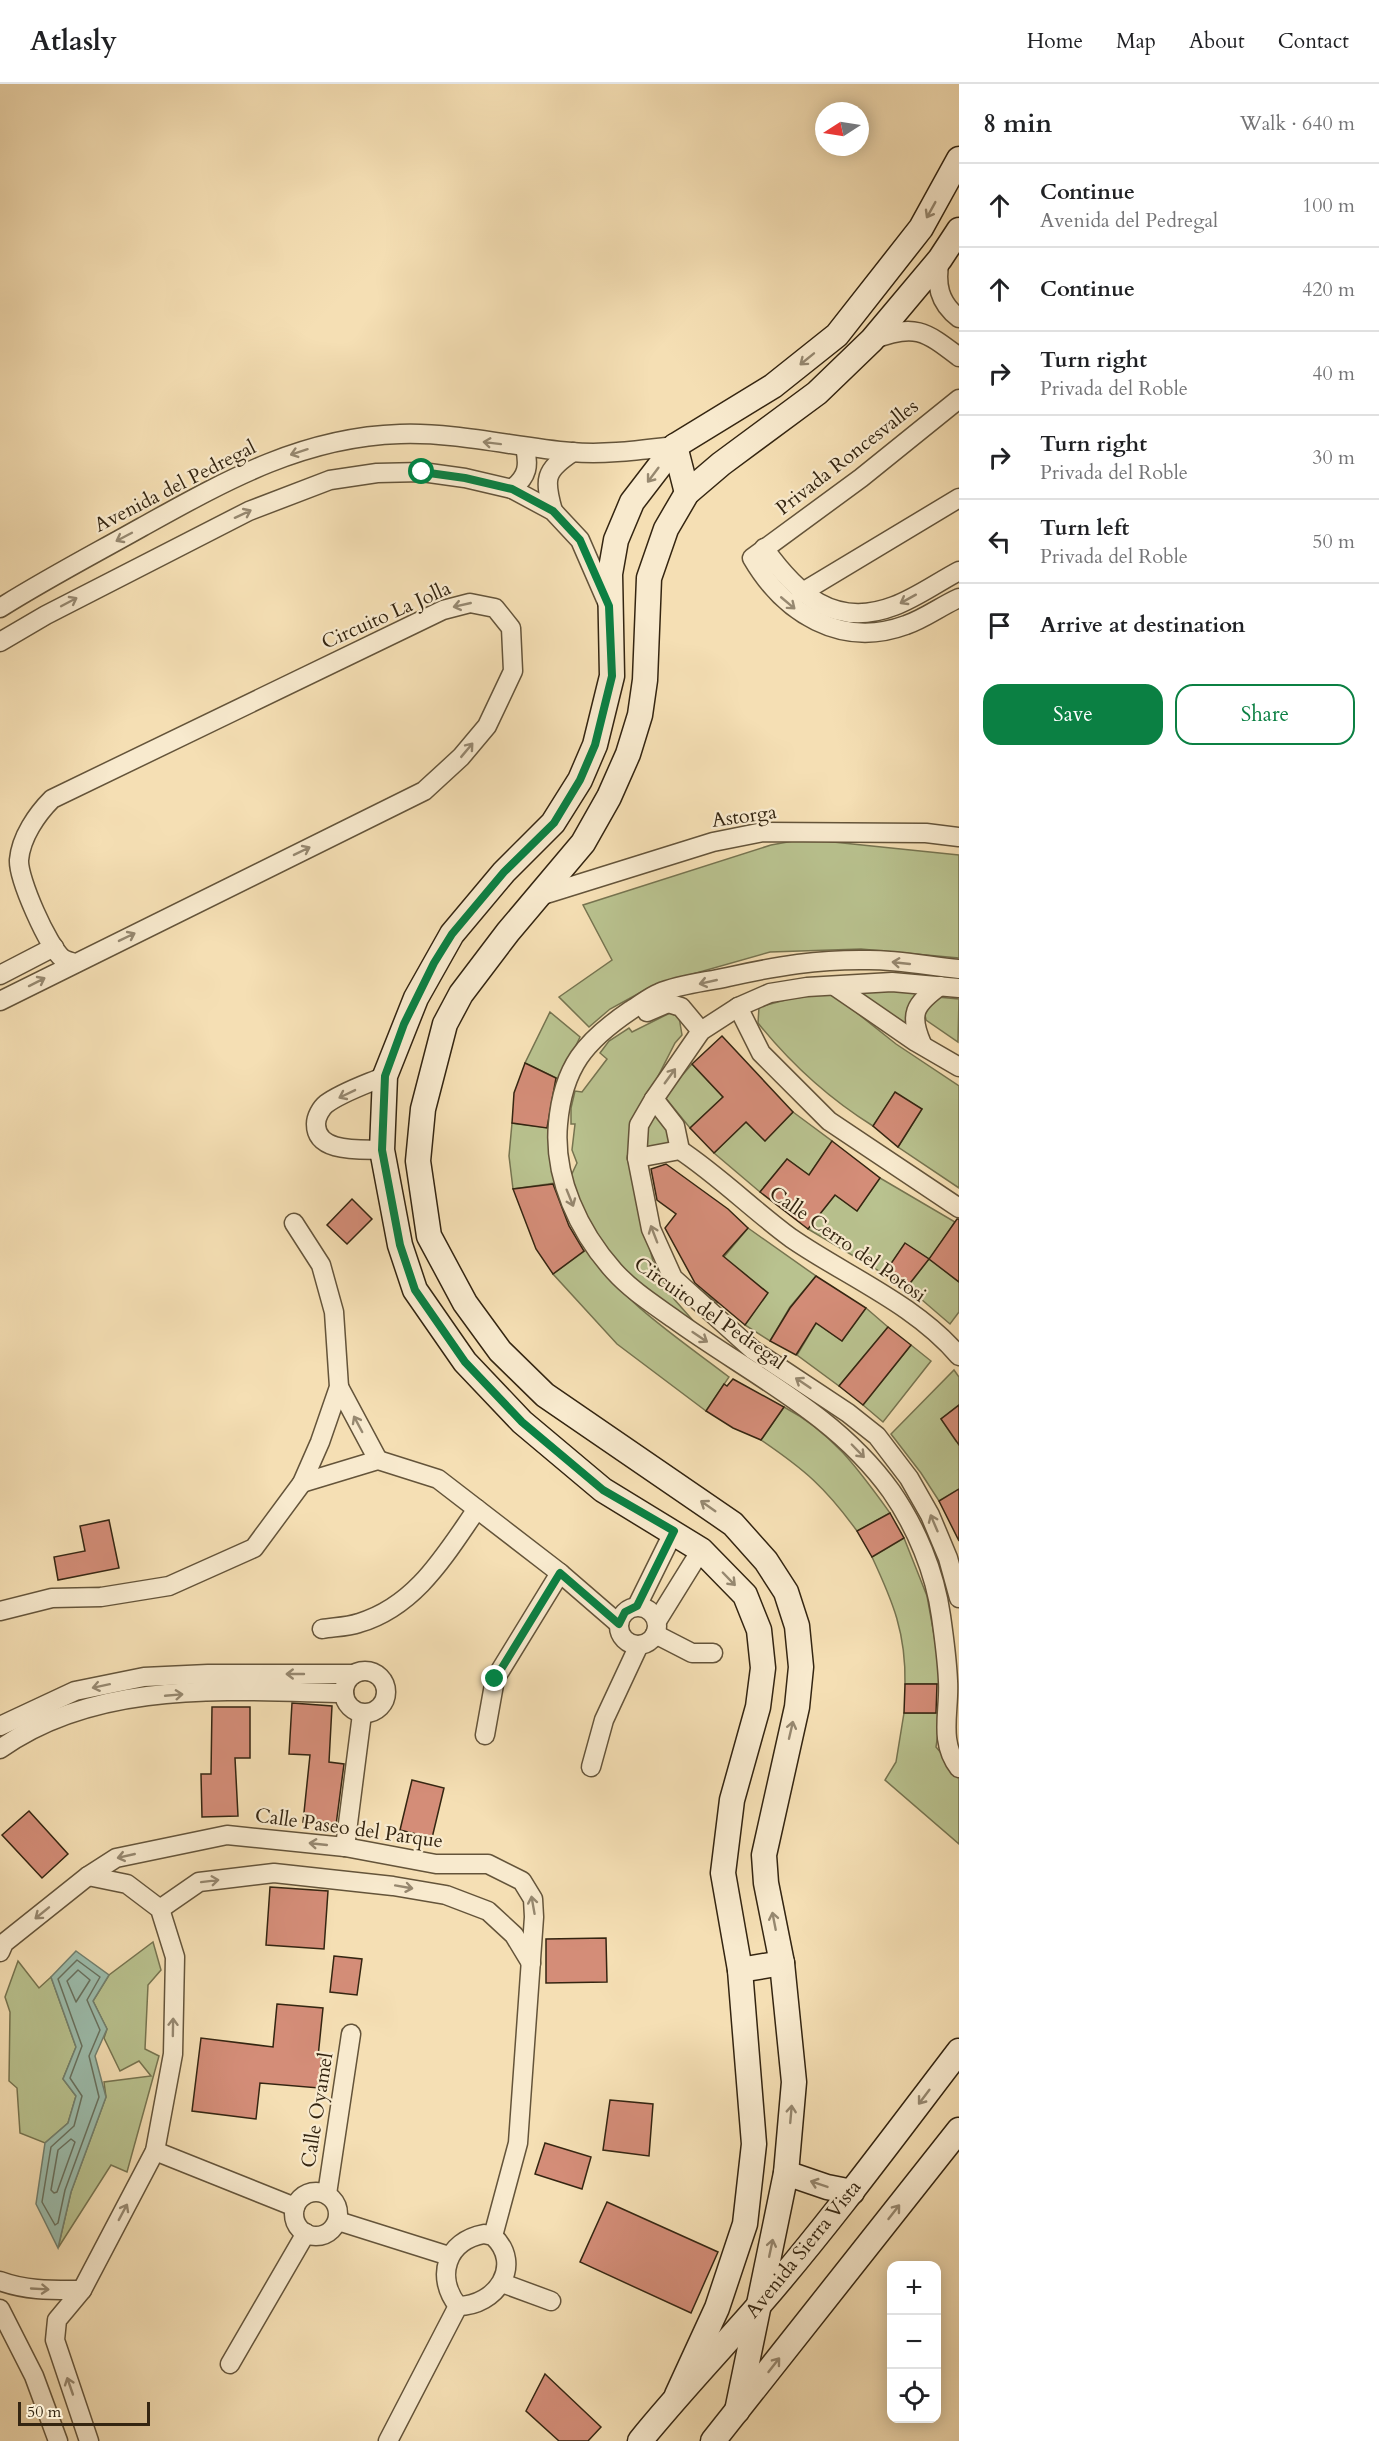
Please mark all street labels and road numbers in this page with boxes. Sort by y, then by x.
street label: Privada Roncesvalles [770,393,924,521]
street label: Avenida del Pedregal [90,434,260,538]
street label: Circuito La Jolla [317,574,455,656]
street label: Astorga [710,798,779,834]
street label: Calle Cerro del Potosi [764,1180,932,1309]
street label: Circuito del Pedregal [629,1250,791,1376]
street label: Calle Paseo del Parque [253,1801,445,1855]
street label: Calle Oyamel [295,2051,339,2169]
street label: Avenida Sierra Vista [739,2174,867,2324]

